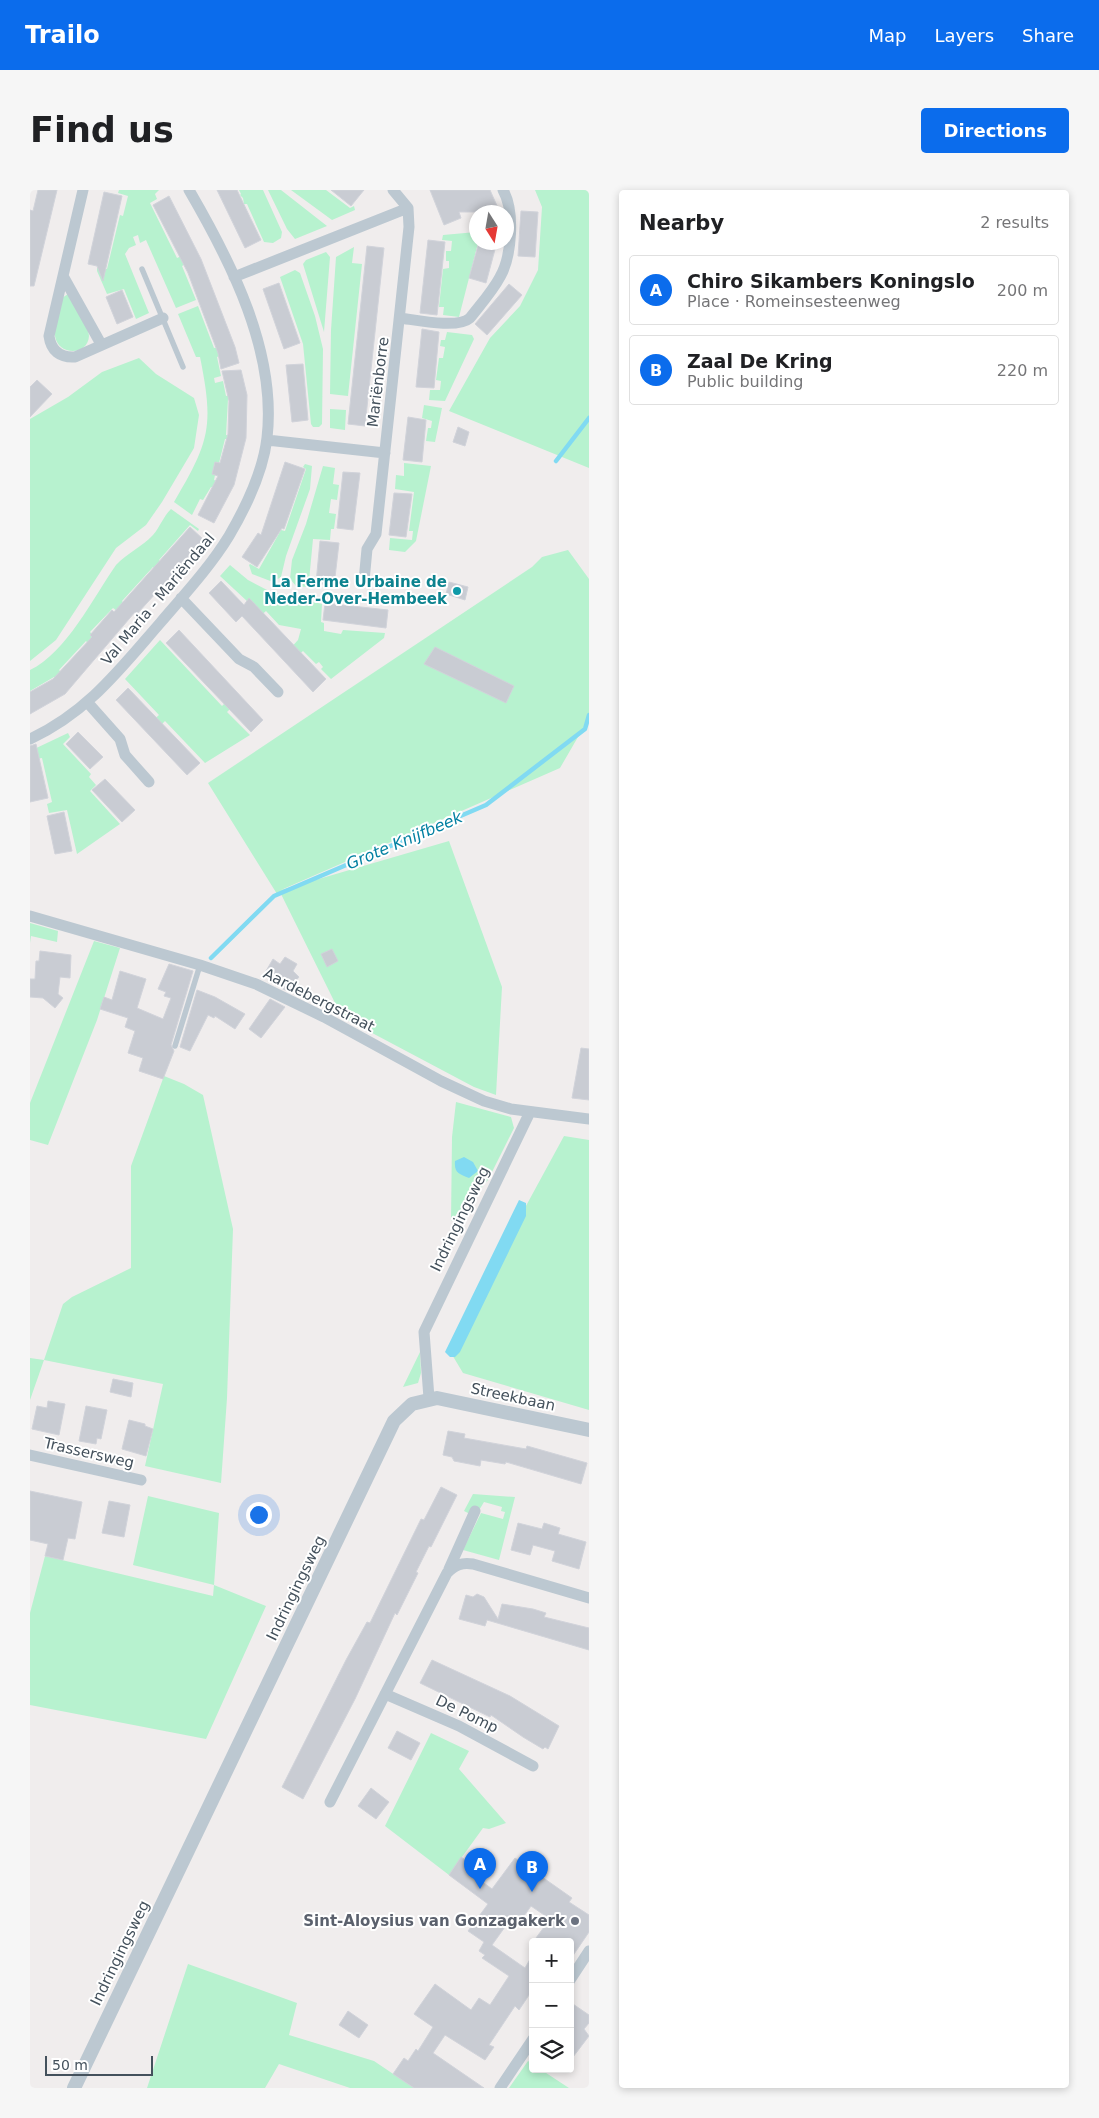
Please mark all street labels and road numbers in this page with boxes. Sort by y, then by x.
street label: Mariënborre [364,336,392,428]
street label: Val Maria - Mariëndaal [97,529,219,669]
street label: Aardebergstraat [260,964,378,1036]
street label: Indringingsweg [427,1163,493,1275]
street label: Streekbaan [469,1379,557,1415]
street label: Trassersweg [41,1434,136,1472]
street label: Indringingsweg [263,1532,329,1644]
street label: De Pomp [433,1691,501,1737]
street label: Indringingsweg [87,1897,153,2009]

